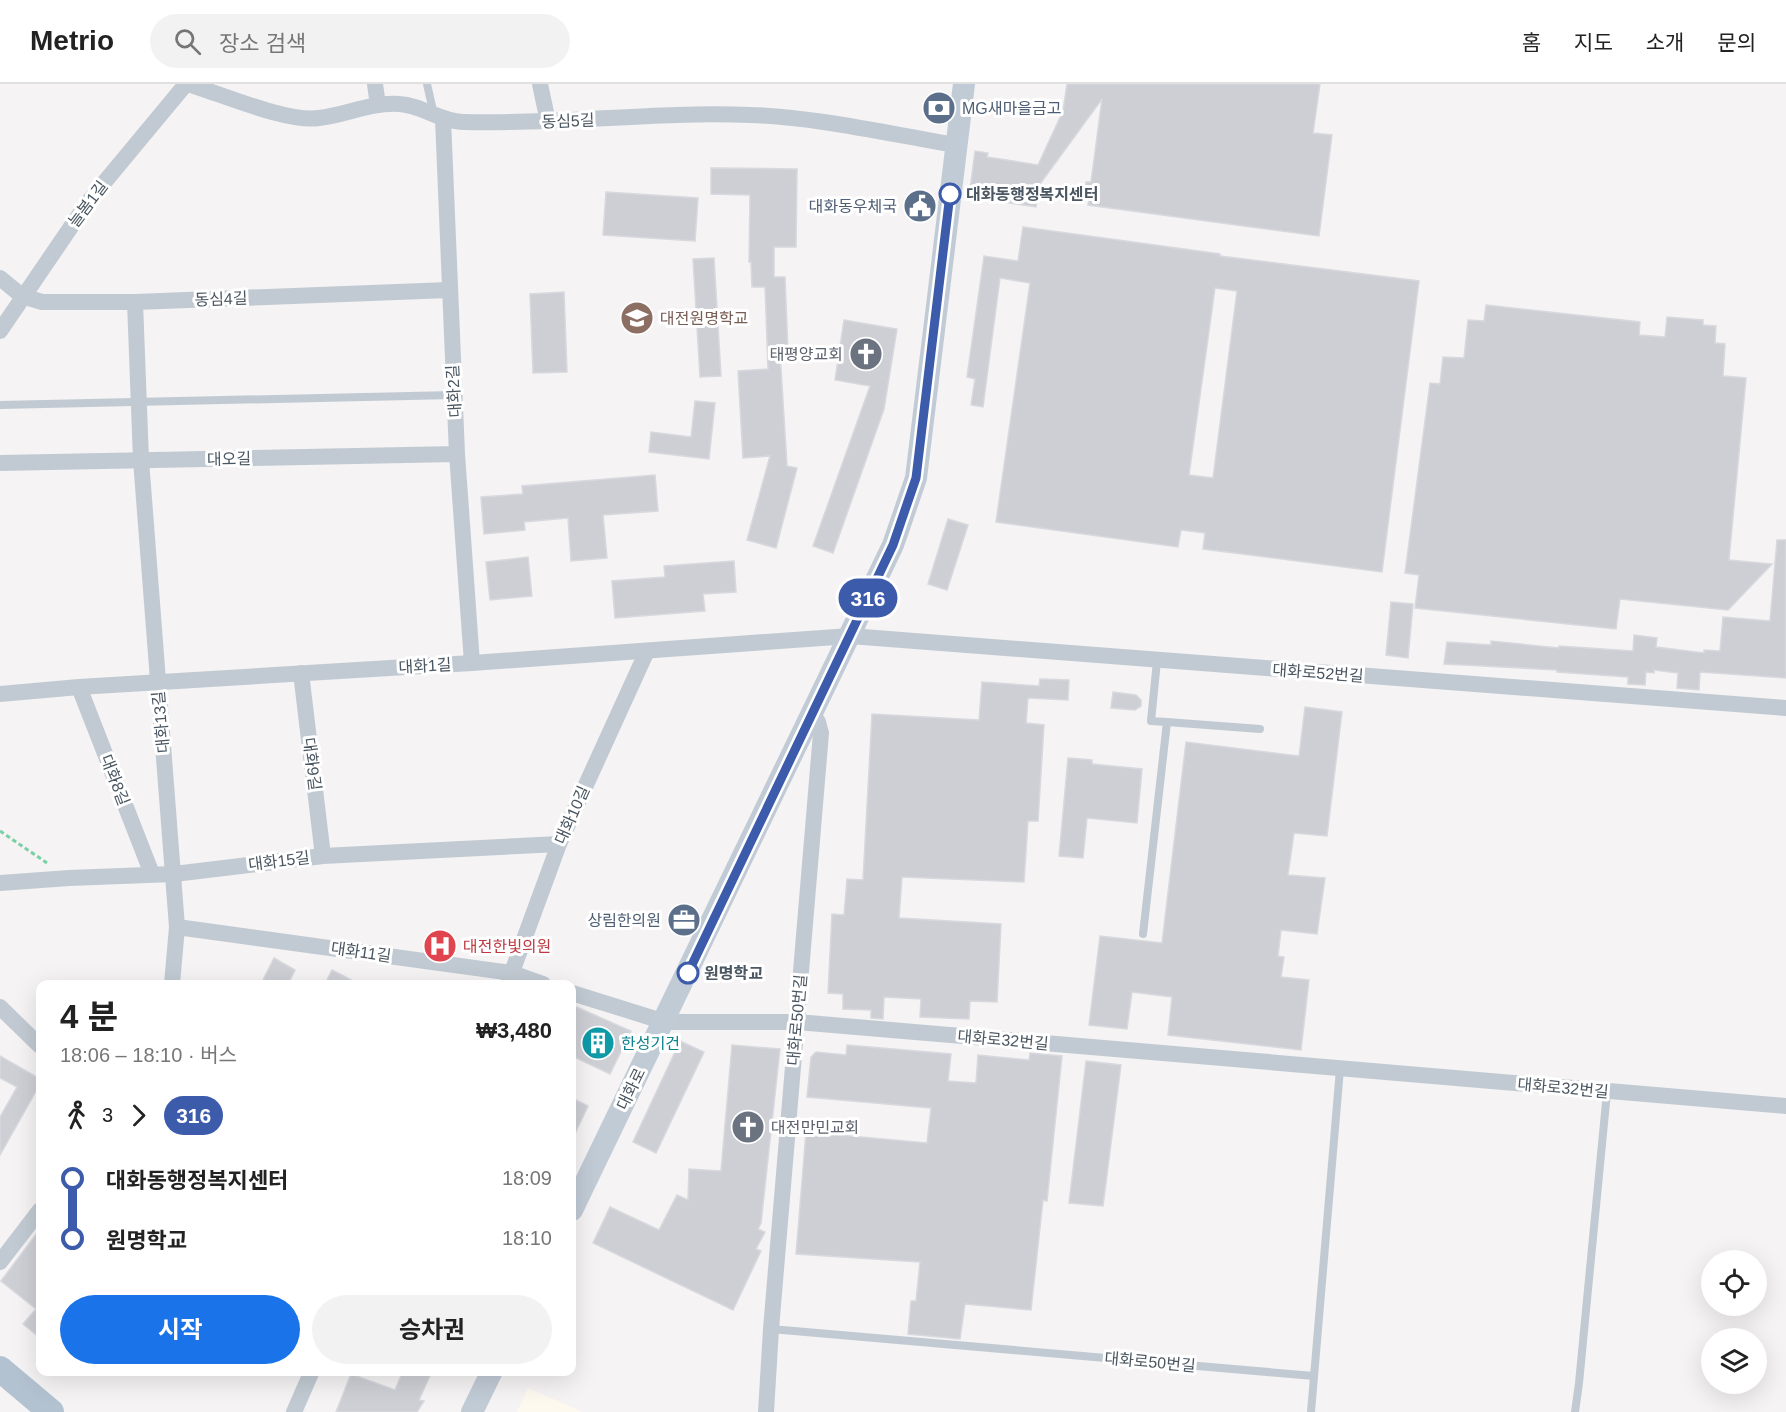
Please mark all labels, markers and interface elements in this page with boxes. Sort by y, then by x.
search box [150,14,570,68]
text: Metrio [30,25,114,56]
icon: search [171,25,204,58]
text: 장소 검색 [219,31,306,56]
text: 홈 [1522,31,1541,54]
text: 지도 [1574,31,1613,54]
text: 소개 [1646,31,1684,54]
text: 문의 [1717,31,1756,54]
bank icon: MG새마을금고 [921,90,957,126]
place label: MG새마을금고 [962,100,1061,117]
street label: 동심5길 [541,112,595,130]
street label: 늘봄1길 [65,178,111,230]
marker: 대화동행정복지센터 [939,183,961,205]
place label: 대화동행정복지센터 [966,186,1098,203]
public building icon: 대화동우체국 [902,188,938,224]
place label: 대화동우체국 [809,198,897,215]
street label: 동심4길 [194,290,248,308]
school or university icon: 대전원명학교 [619,300,655,336]
place label: 대전원명학교 [660,310,748,327]
church icon: 태평양교회 [848,336,884,372]
place label: 태평양교회 [769,346,843,363]
street label: 대화2길 [444,364,464,418]
street label: 대오길 [207,450,251,468]
line badge: 316 [834,578,902,618]
text: 316 [850,587,886,610]
street label: 대화1길 [398,656,452,676]
street label: 대화로52번길 [1272,661,1364,685]
street label: 대화13길 [150,690,172,754]
street label: 대화9길 [300,737,324,791]
street label: 대화8길 [98,752,132,808]
street label: 대화10길 [552,783,592,847]
street label: 대화15길 [247,849,311,873]
office icon: 상림한의원 [666,902,702,938]
place label: 상림한의원 [587,912,661,929]
hospital icon: 대전한빛의원 [422,928,458,964]
place label: 대전한빛의원 [463,938,551,955]
street label: 대화11길 [330,939,392,965]
marker: 원명학교 [677,962,699,984]
place label: 원명학교 [704,964,763,982]
street label: 대화로50번길 [785,974,809,1066]
text: 4 분 [60,998,118,1035]
text: ₩3,480 [476,1018,552,1043]
building icon: 한성기건 [580,1025,616,1061]
street label: 대화로32번길 [957,1028,1049,1052]
place label: 한성기건 [621,1035,680,1052]
text: 18:06 – 18:10 · 버스 [60,1044,237,1066]
street label: 대화로 [614,1065,648,1113]
street label: 대화로32번길 [1517,1076,1609,1100]
icon: walk [60,1099,93,1132]
icon: forward [122,1099,155,1132]
text: 3 [102,1104,113,1126]
text: 316 [176,1104,211,1127]
church icon: 대전만민교회 [730,1109,766,1145]
place label: 대전만민교회 [771,1119,859,1136]
text: 18:09 [502,1167,552,1189]
text: 대화동행정복지센터 [106,1168,288,1193]
text: 18:10 [502,1227,552,1249]
text: 원명학교 [106,1228,187,1253]
map controls [1701,1250,1767,1394]
button: locate [1701,1250,1767,1316]
button: 시작 [60,1295,300,1364]
button: 승차권 [312,1295,552,1364]
button: layers [1701,1328,1767,1394]
street label: 대화로50번길 [1104,1350,1196,1374]

